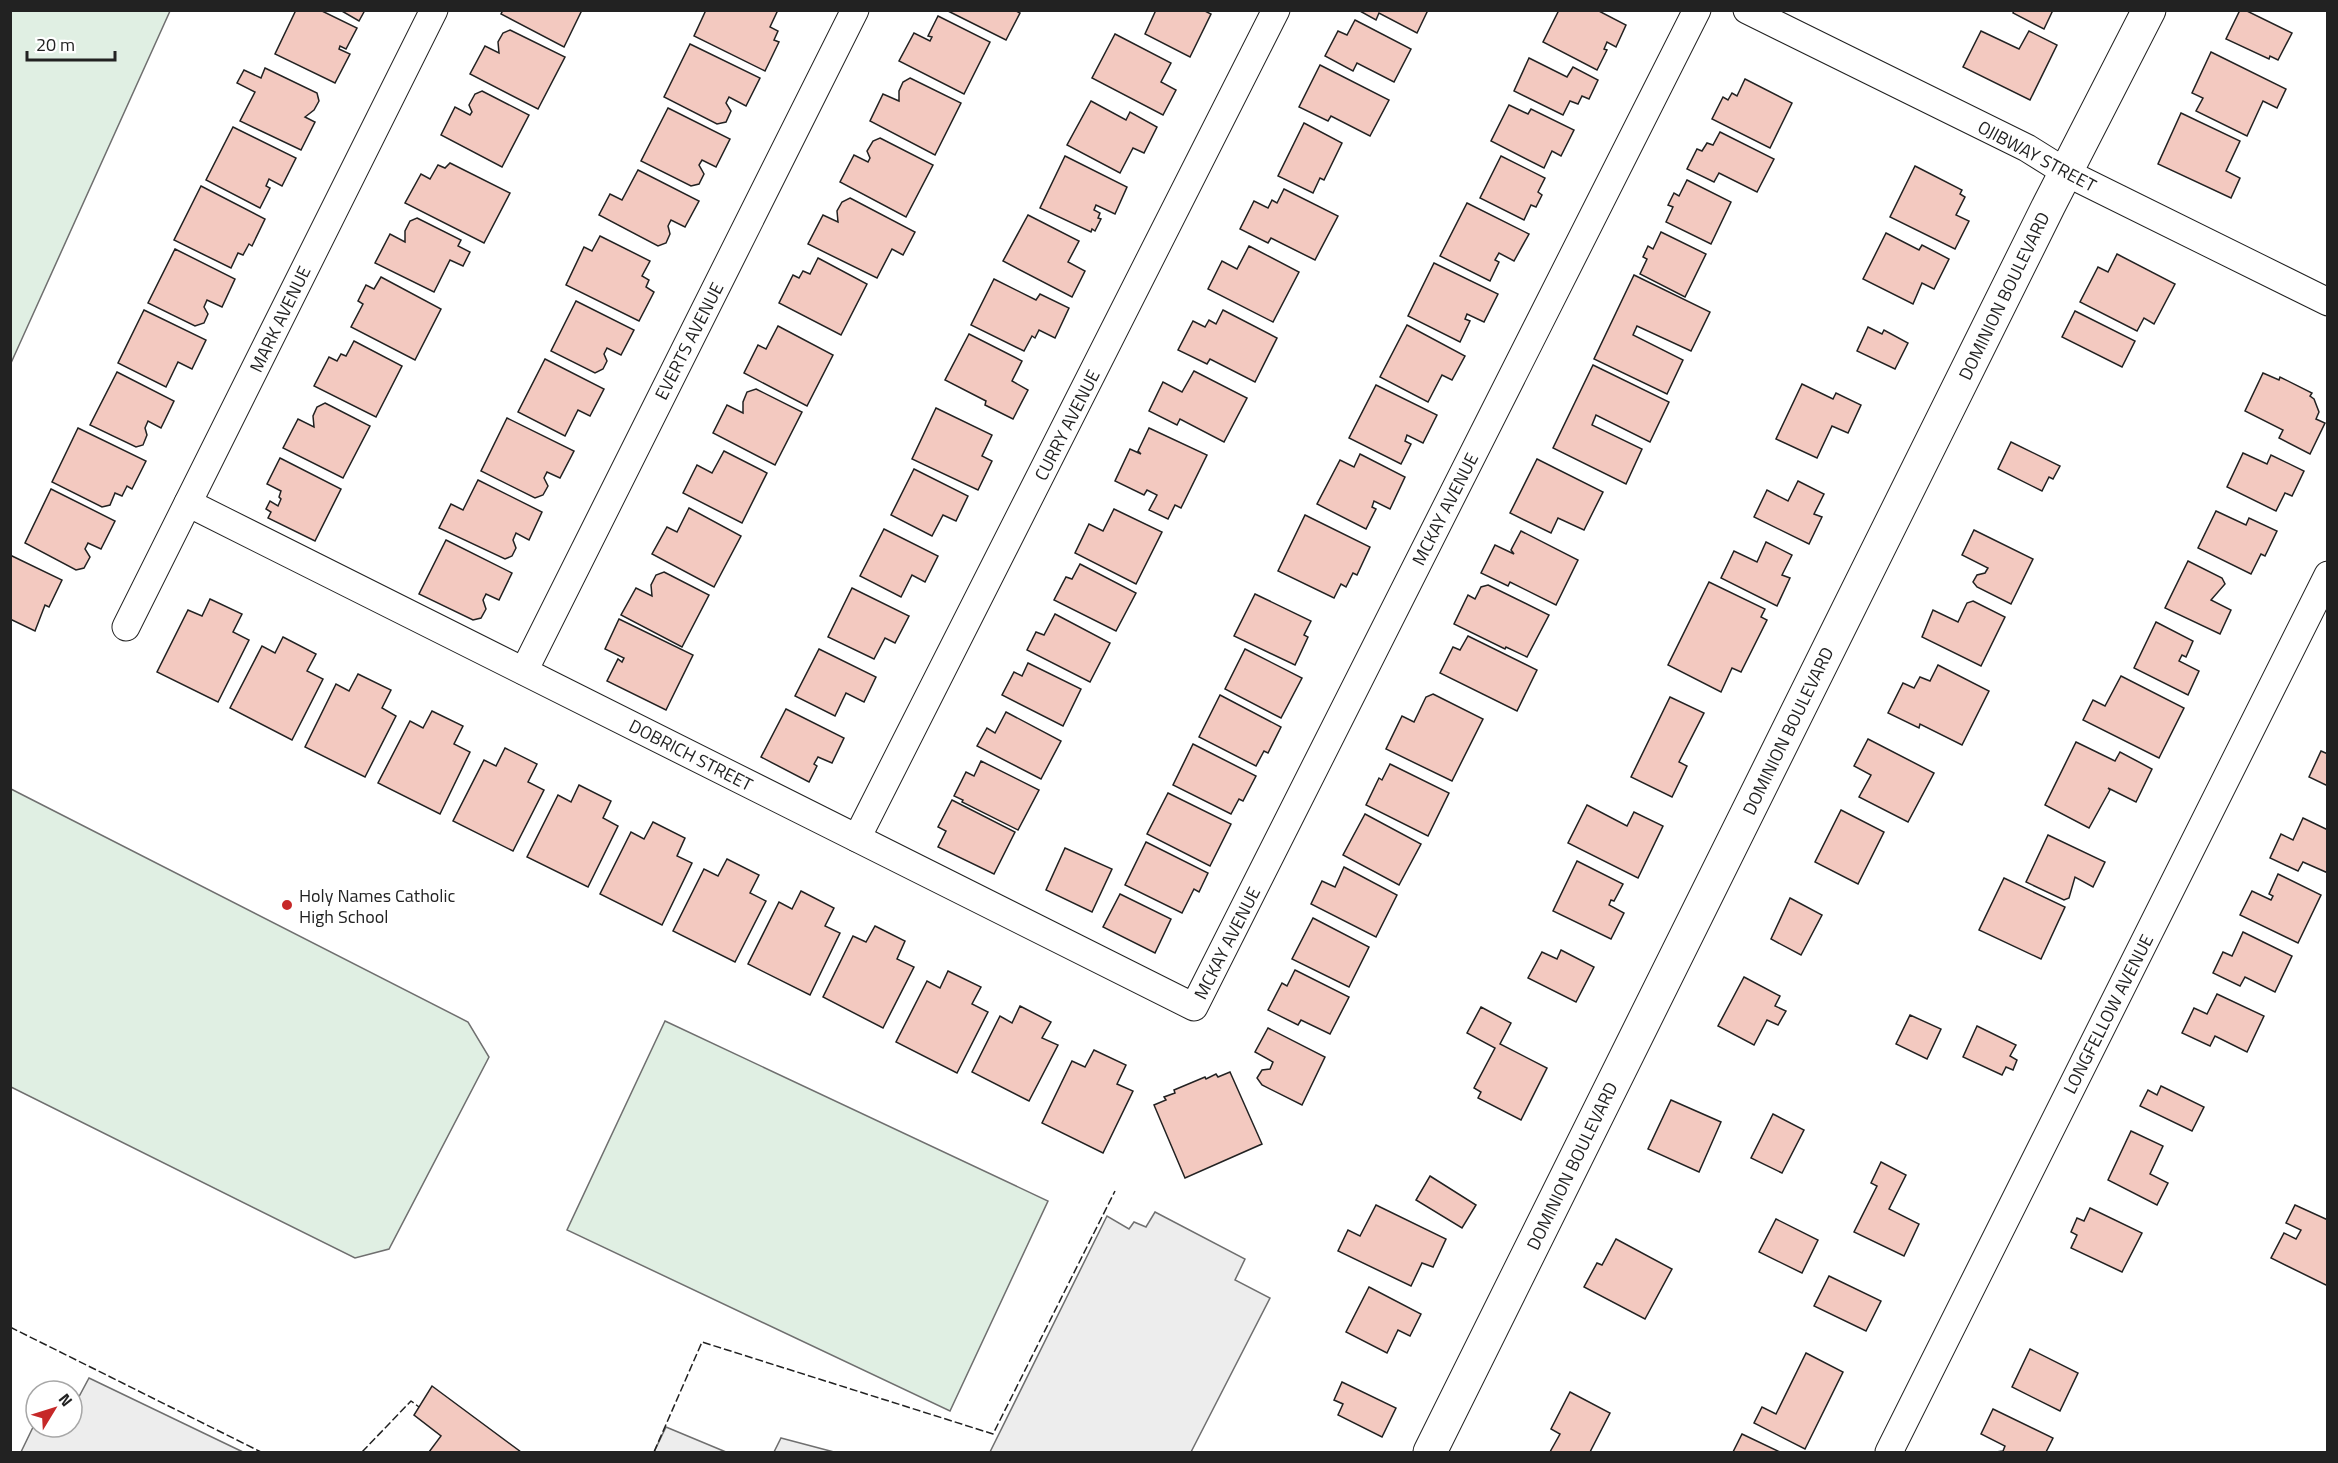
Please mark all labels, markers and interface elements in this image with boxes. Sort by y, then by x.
scale bar [27,24,116,62]
text: 20 m [36,31,75,58]
street label: OJIBWAY STREET [1973,113,2102,199]
street label: DOMINION BOULEVARD [1951,207,2057,385]
street label: MARK AVENUE [243,261,317,377]
street label: EVERTS AVENUE [648,277,730,405]
street label: CURRY AVENUE [1027,365,1107,485]
street label: MCKAY AVENUE [1405,448,1485,570]
street label: DOMINION BOULEVARD [1735,642,1841,820]
street label: DOBRICH STREET [624,712,758,798]
place label: Holy Names Catholic High School [299,882,455,930]
street label: MCKAY AVENUE [1187,882,1267,1004]
marker: Holy Names Catholic High School [280,898,294,912]
street label: LONGFELLOW AVENUE [2056,930,2160,1098]
street label: DOMINION BOULEVARD [1519,1077,1625,1255]
north arrow [24,1379,84,1439]
text: N [53,1388,79,1412]

